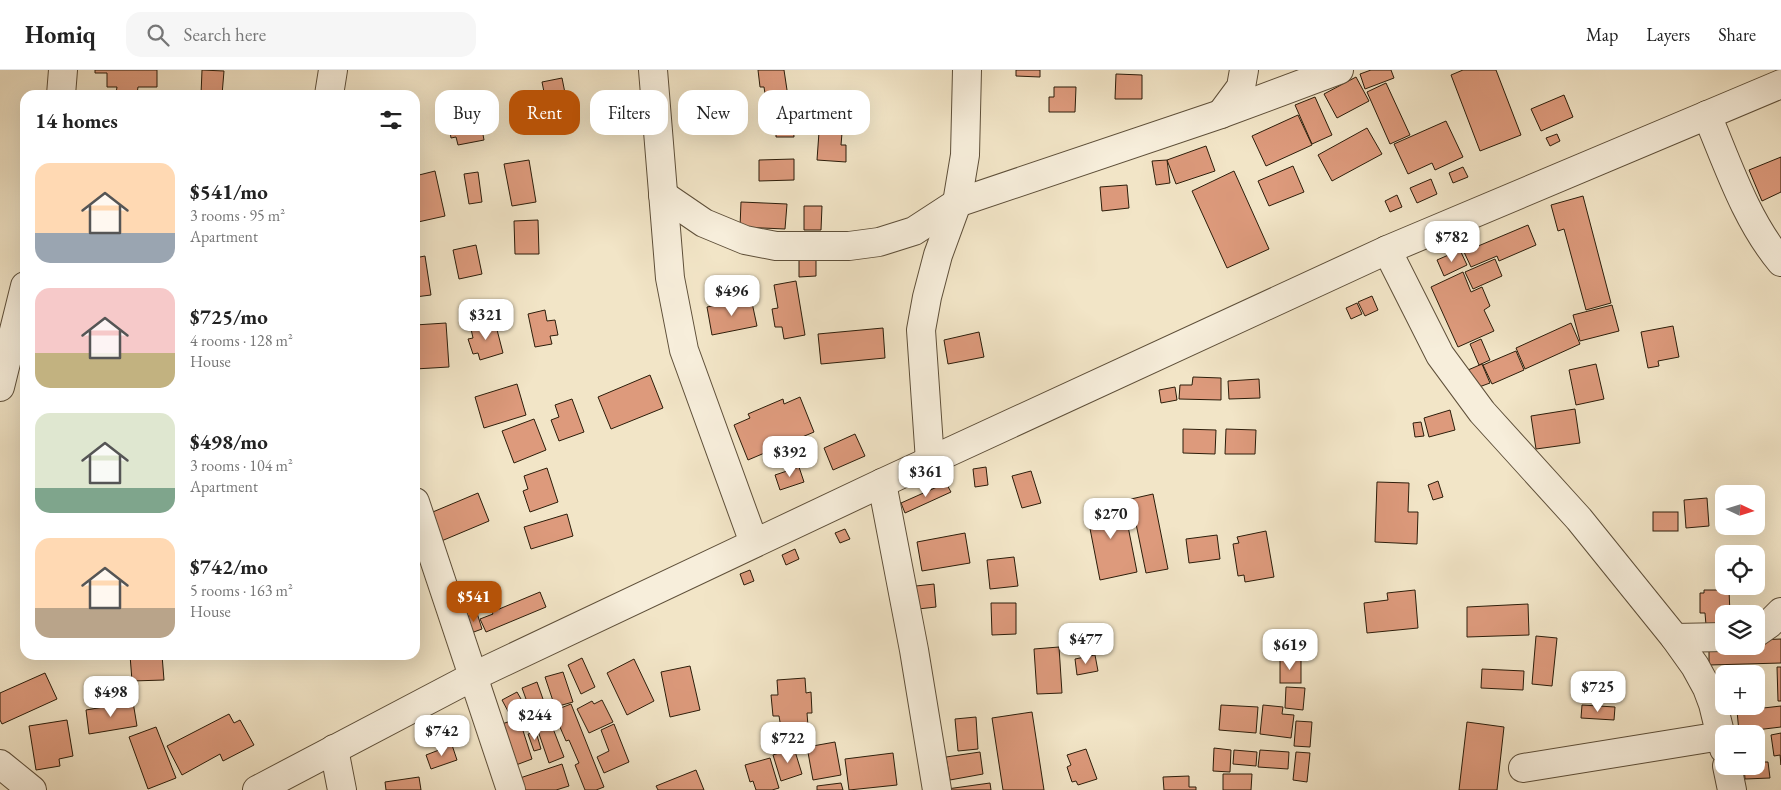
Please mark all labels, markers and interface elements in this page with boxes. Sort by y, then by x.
search box [126,12,476,57]
text: Homiq [25,19,96,50]
icon: search [144,21,172,49]
text: Search here [184,22,266,47]
text: Map [1586,23,1618,46]
text: Layers [1646,23,1690,46]
text: Share [1718,23,1756,46]
chip: Buy [435,90,499,135]
chip: Rent [509,90,580,135]
chip: Filters [590,90,668,135]
chip: New [678,90,748,135]
chip: Apartment [758,90,870,135]
icon: filters [377,106,405,134]
text: 14 homes [35,107,118,134]
text: $541/mo [190,178,268,205]
icon: home [75,183,135,243]
text: 3 rooms · 95 m² [190,205,285,226]
pin: $782 [1422,220,1482,263]
text: Apartment [190,226,258,247]
text: $782 [1436,226,1468,247]
pin: $496 [702,274,762,317]
text: $496 [716,280,748,301]
pin: $321 [456,298,516,341]
text: $725/mo [190,303,268,330]
text: $321 [470,304,502,325]
icon: home [75,308,135,368]
text: 4 rooms · 128 m² [190,330,293,351]
text: House [190,351,231,372]
text: $498/mo [190,428,268,455]
icon: home [75,433,135,493]
pin: $392 [760,436,820,478]
text: $392 [774,441,806,462]
text: 3 rooms · 104 m² [190,455,293,476]
pin: $361 [896,456,956,498]
text: $361 [910,461,942,482]
text: Apartment [190,476,258,497]
north arrow [1715,485,1765,535]
map controls [1715,485,1765,775]
pin: $270 [1081,498,1141,540]
text: $270 [1095,503,1127,524]
button: locate [1715,545,1765,595]
text: $742/mo [190,553,268,580]
icon: home [75,558,135,618]
text: 5 rooms · 163 m² [190,580,293,601]
pin: $541 [444,580,504,623]
text: $541 [458,586,490,607]
text: House [190,601,231,622]
button: layers [1715,605,1765,655]
pin: $477 [1056,622,1116,665]
text: $477 [1070,628,1102,649]
pin: $619 [1260,628,1320,671]
text: $619 [1274,634,1306,655]
button: + [1715,665,1765,715]
pin: $725 [1568,670,1628,713]
pin: $498 [81,676,141,718]
text: $725 [1582,676,1614,697]
text: $498 [95,681,127,702]
pin: $244 [505,698,565,741]
text: $244 [519,704,551,725]
pin: $742 [412,714,472,757]
text: $742 [426,720,458,741]
pin: $722 [758,722,818,764]
button: − [1715,725,1765,775]
text: $722 [772,727,804,748]

